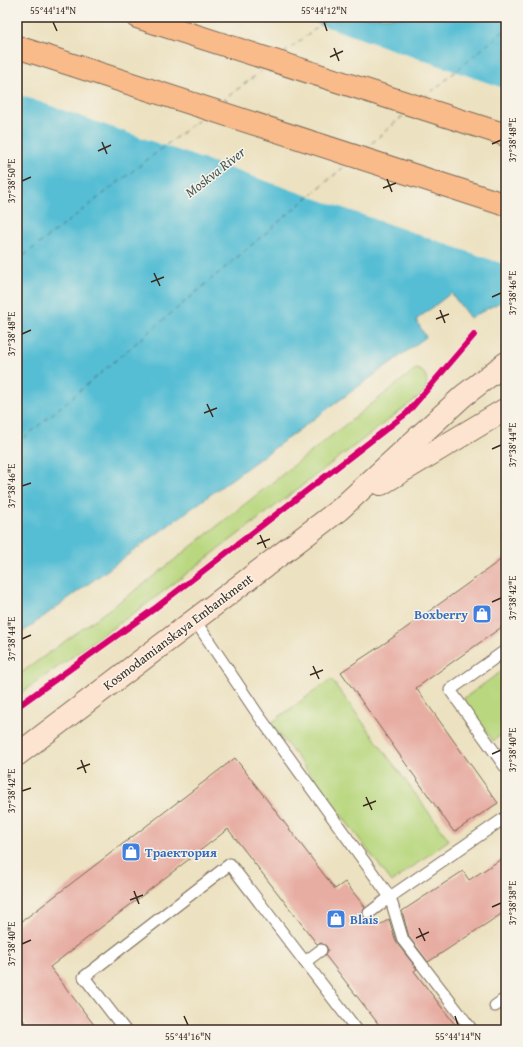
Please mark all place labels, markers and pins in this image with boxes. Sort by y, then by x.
shop icon: Boxberry [471,603,493,625]
place label: Boxberry [414,605,468,624]
shop icon: Траектория [120,841,142,863]
place label: Траектория [145,843,217,862]
shop icon: Blais [325,908,347,930]
place label: Blais [350,910,379,929]

